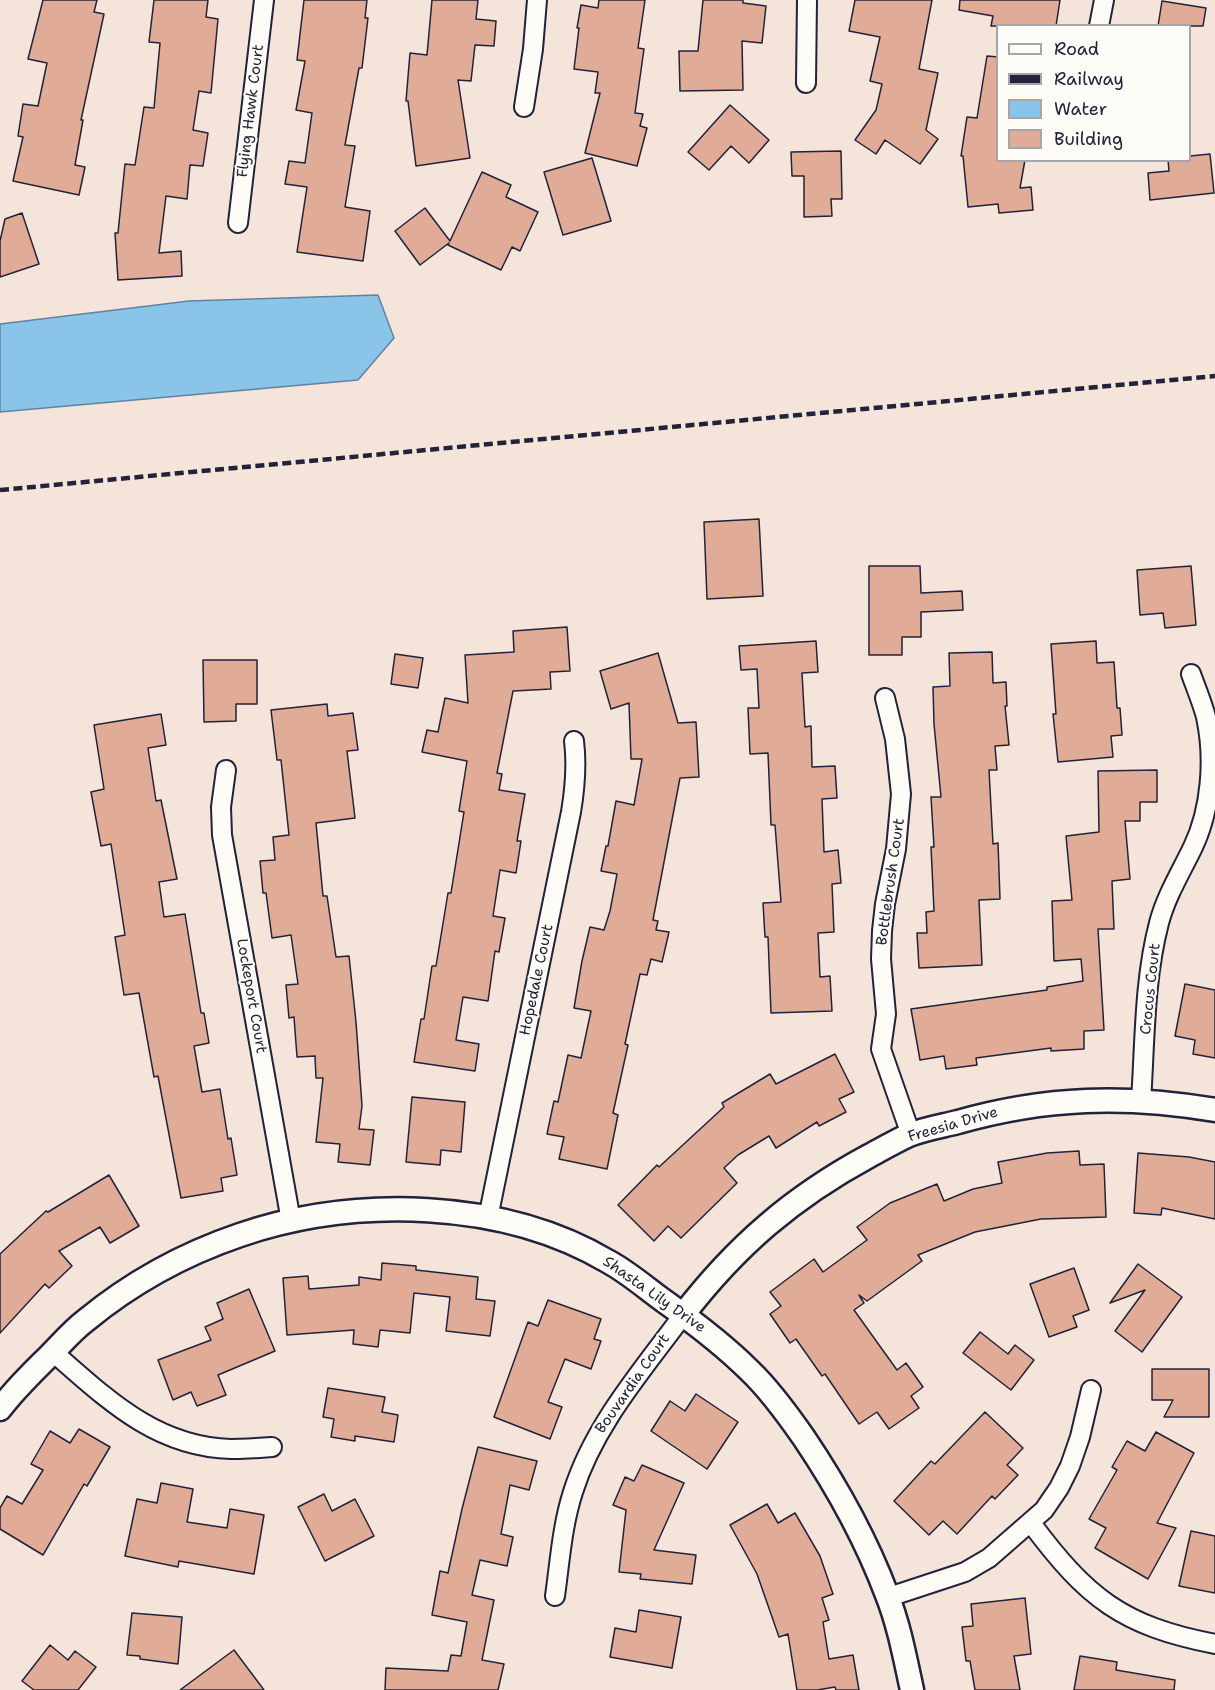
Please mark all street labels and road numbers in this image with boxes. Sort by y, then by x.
street label: Flying Hawk Court [234,43,268,179]
street label: Bottlebrush Court [873,817,909,947]
street label: Hopedale Court [516,923,558,1037]
street label: Lockeport Court [232,937,270,1055]
street label: Crocus Court [1137,942,1165,1036]
street label: Freesia Drive [906,1104,1000,1146]
street label: Shasta Lily Drive [599,1253,709,1337]
street label: Bouvardia Court [592,1331,674,1437]

